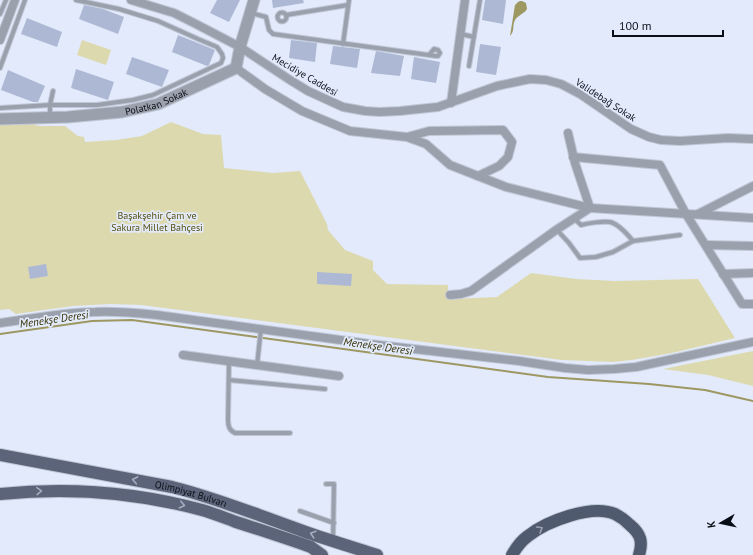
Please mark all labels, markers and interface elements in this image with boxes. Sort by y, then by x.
scale bar [613,12,723,38]
text: 100 m [619,18,652,33]
street label: Mecidiye Caddesi [270,51,340,99]
street label: Validebağ Sokak [572,75,639,125]
street label: Polatkan Sokak [124,85,189,118]
park label: Başakşehir Çam ve Sakura Millet Bahçesi [111,209,203,234]
water label: Menekşe Deresi [19,307,90,331]
water label: Menekşe Deresi [343,334,414,358]
one-way arrow [132,477,138,485]
street label: Olimpiyat Bulvarı [154,477,229,510]
one-way arrow [36,487,42,496]
one-way arrow [179,501,185,509]
north arrow [701,503,741,543]
text: K [704,520,719,529]
one-way arrow [536,526,543,533]
one-way arrow [310,530,317,539]

